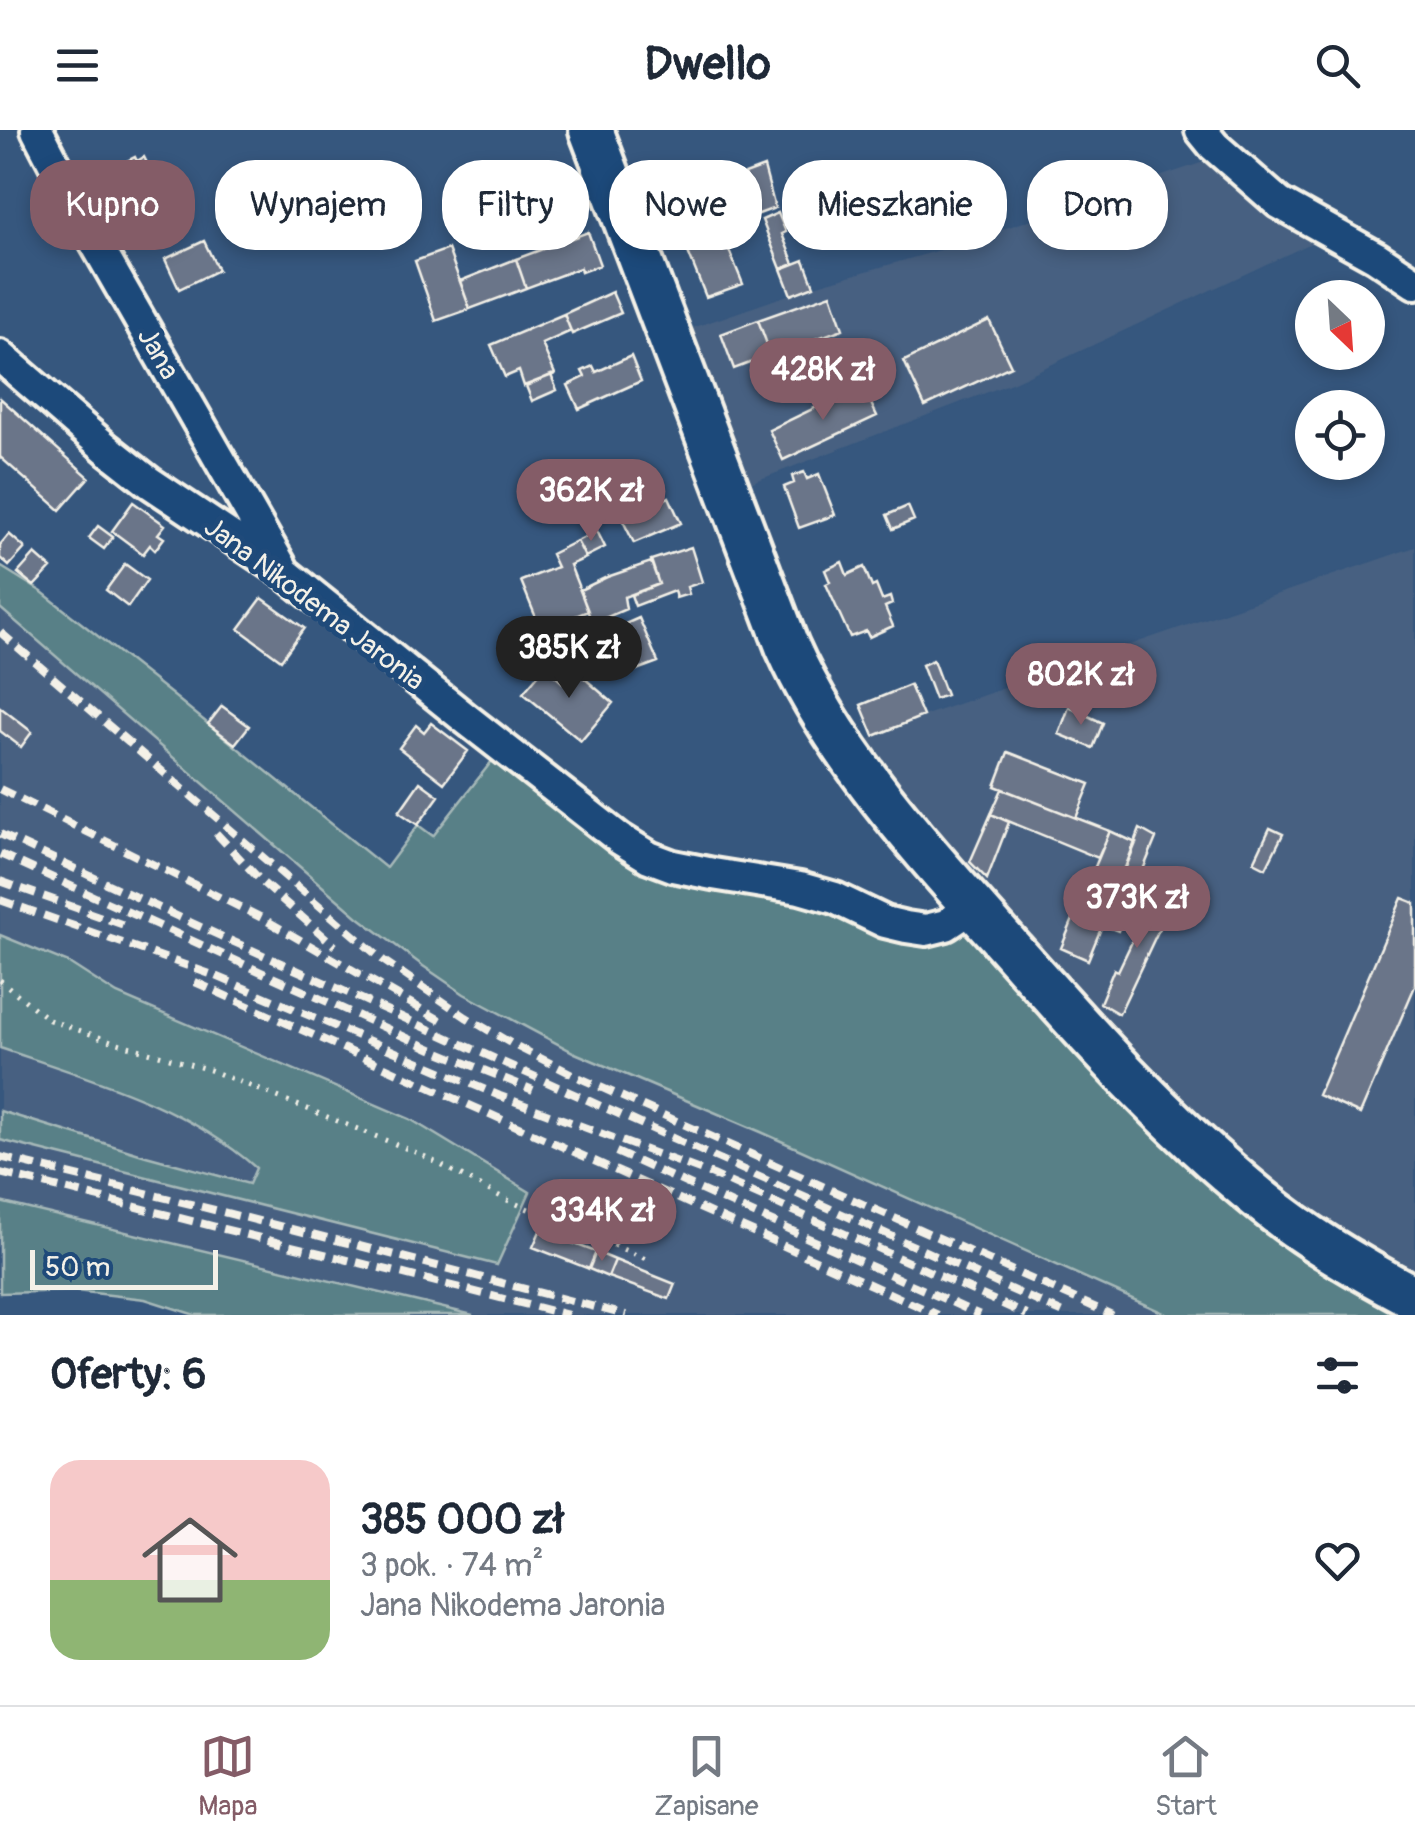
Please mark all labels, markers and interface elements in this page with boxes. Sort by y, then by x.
text: Dwello [644,37,771,93]
icon: menu [50,38,105,93]
icon: search [1310,38,1365,93]
chip: Kupno [30,160,195,250]
chip: Wynajem [215,160,422,250]
chip: Filtry [442,160,589,250]
chip: Nowe [609,160,762,250]
chip: Mieszkanie [782,160,1007,250]
chip: Dom [1027,160,1168,250]
north arrow [1295,280,1385,370]
map controls [1295,280,1385,480]
street label: Jana [129,321,186,386]
pin: 428K zł [731,338,915,423]
text: 428K zł [771,350,875,390]
button: locate [1295,390,1385,480]
pin: 362K zł [499,459,683,544]
text: 362K zł [538,471,644,511]
street label: Jana Nikodema Jaronia [197,510,431,699]
pin: 385K zł [477,616,661,701]
text: 385K zł [518,628,620,668]
pin: 802K zł [989,643,1173,728]
text: 802K zł [1028,655,1134,695]
pin: 373K zł [1045,866,1229,951]
text: 373K zł [1085,878,1189,918]
pin: 334K zł [510,1179,694,1264]
text: 334K zł [549,1191,655,1231]
scale bar [30,1245,218,1290]
text: 50 m [45,1250,110,1285]
icon: filters [1310,1348,1365,1403]
text: Oferty: 6 [50,1349,207,1401]
text: 385 000 zł [360,1494,564,1546]
icon: home [130,1500,250,1620]
icon: heart [1310,1533,1365,1588]
text: 3 pok. · 74 m² [360,1546,543,1586]
text: Jana Nikodema Jaronia [360,1586,665,1626]
tab: Mapa [198,1729,258,1824]
tab: Zapisane [654,1729,759,1824]
tab: Start [1155,1729,1217,1824]

